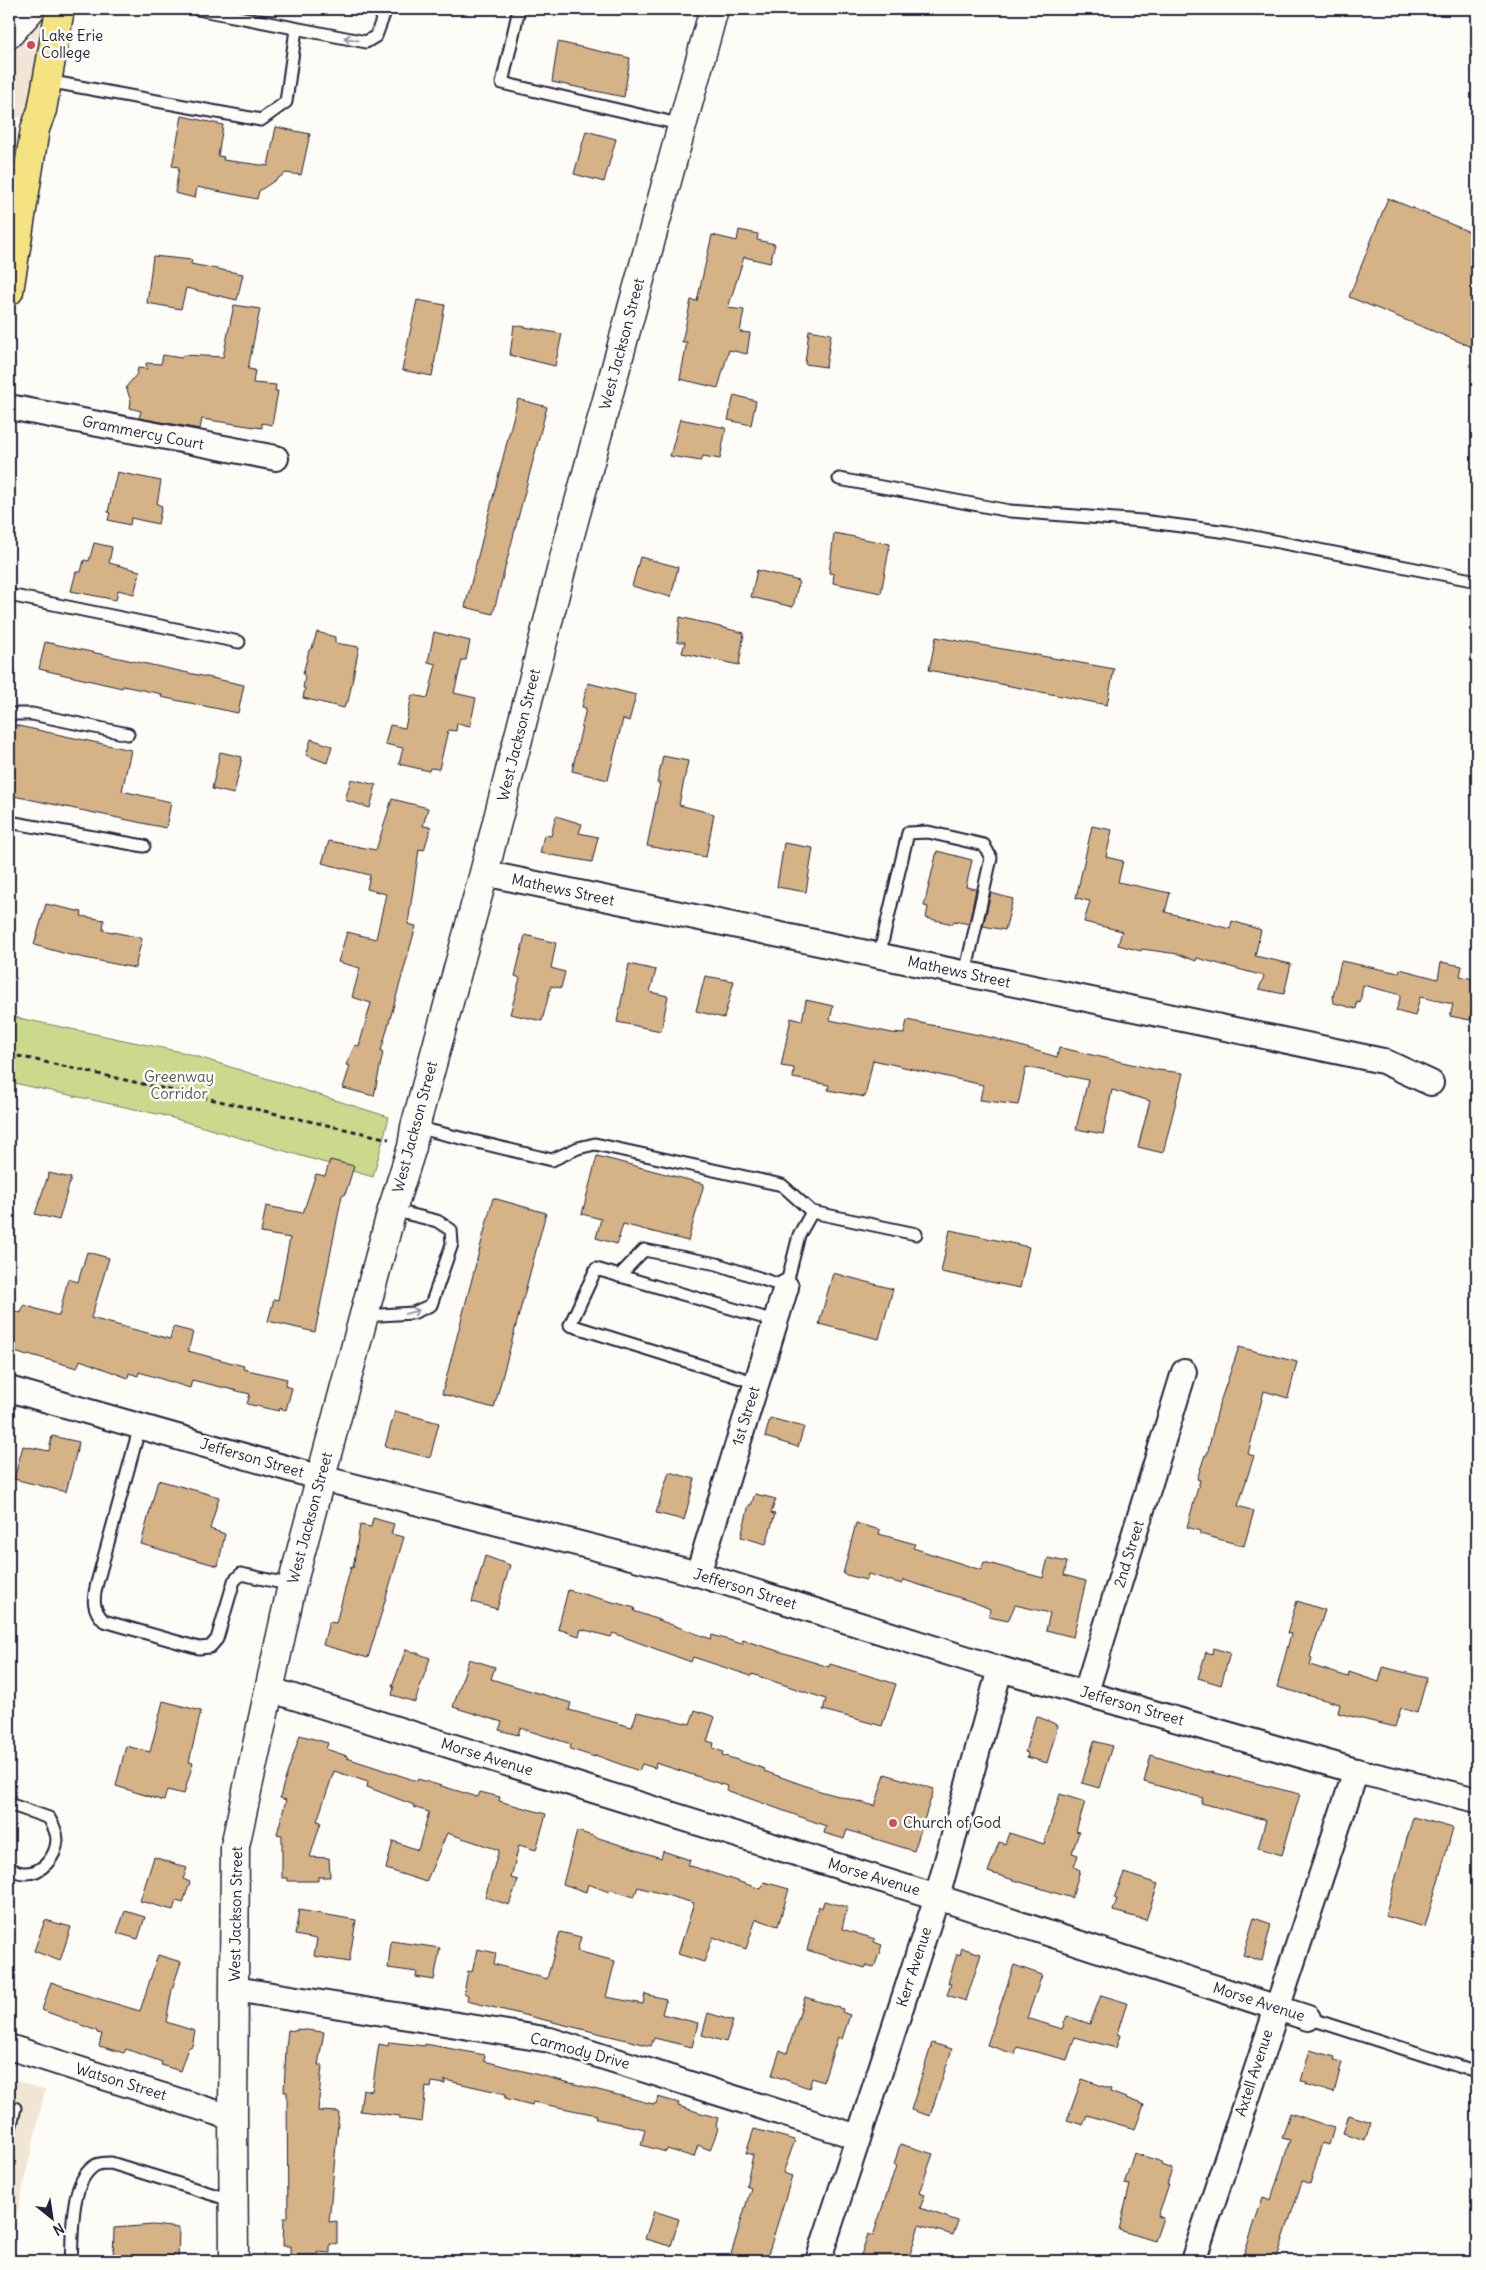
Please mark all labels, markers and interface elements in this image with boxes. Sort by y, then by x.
place label: Lake Erie College [41,26,103,62]
one-way arrow [343,34,359,44]
marker: Lake Erie College [25,39,37,51]
street label: West Jackson Street [595,276,648,412]
street label: Grammercy Court [81,411,206,454]
street label: West Jackson Street [493,667,544,803]
street label: Mathews Street [510,869,616,910]
street label: Mathews Street [906,951,1012,992]
street label: West Jackson Street [388,1059,441,1195]
park label: Greenway Corridor [144,1067,214,1103]
one-way arrow [404,1306,420,1316]
street label: 1st Street [727,1384,764,1448]
street label: Jefferson Street [198,1434,306,1481]
street label: West Jackson Street [283,1450,336,1586]
street label: 2nd Street [1109,1518,1148,1590]
street label: Jefferson Street [691,1564,799,1613]
street label: Jefferson Street [1078,1682,1186,1729]
street label: Morse Avenue [439,1733,536,1780]
place label: Church of God [903,1813,1001,1832]
marker: Church of God [887,1817,899,1829]
street label: West Jackson Street [225,1846,246,1982]
street label: Morse Avenue [826,1853,923,1900]
street label: Kerr Avenue [892,1924,935,2009]
street label: Morse Avenue [1211,1978,1307,2025]
street label: Axtell Avenue [1230,2027,1277,2119]
street label: Carmody Drive [528,2028,632,2073]
street label: Watson Street [73,2059,169,2104]
north arrow [28,2192,78,2242]
text: N [50,2219,67,2239]

